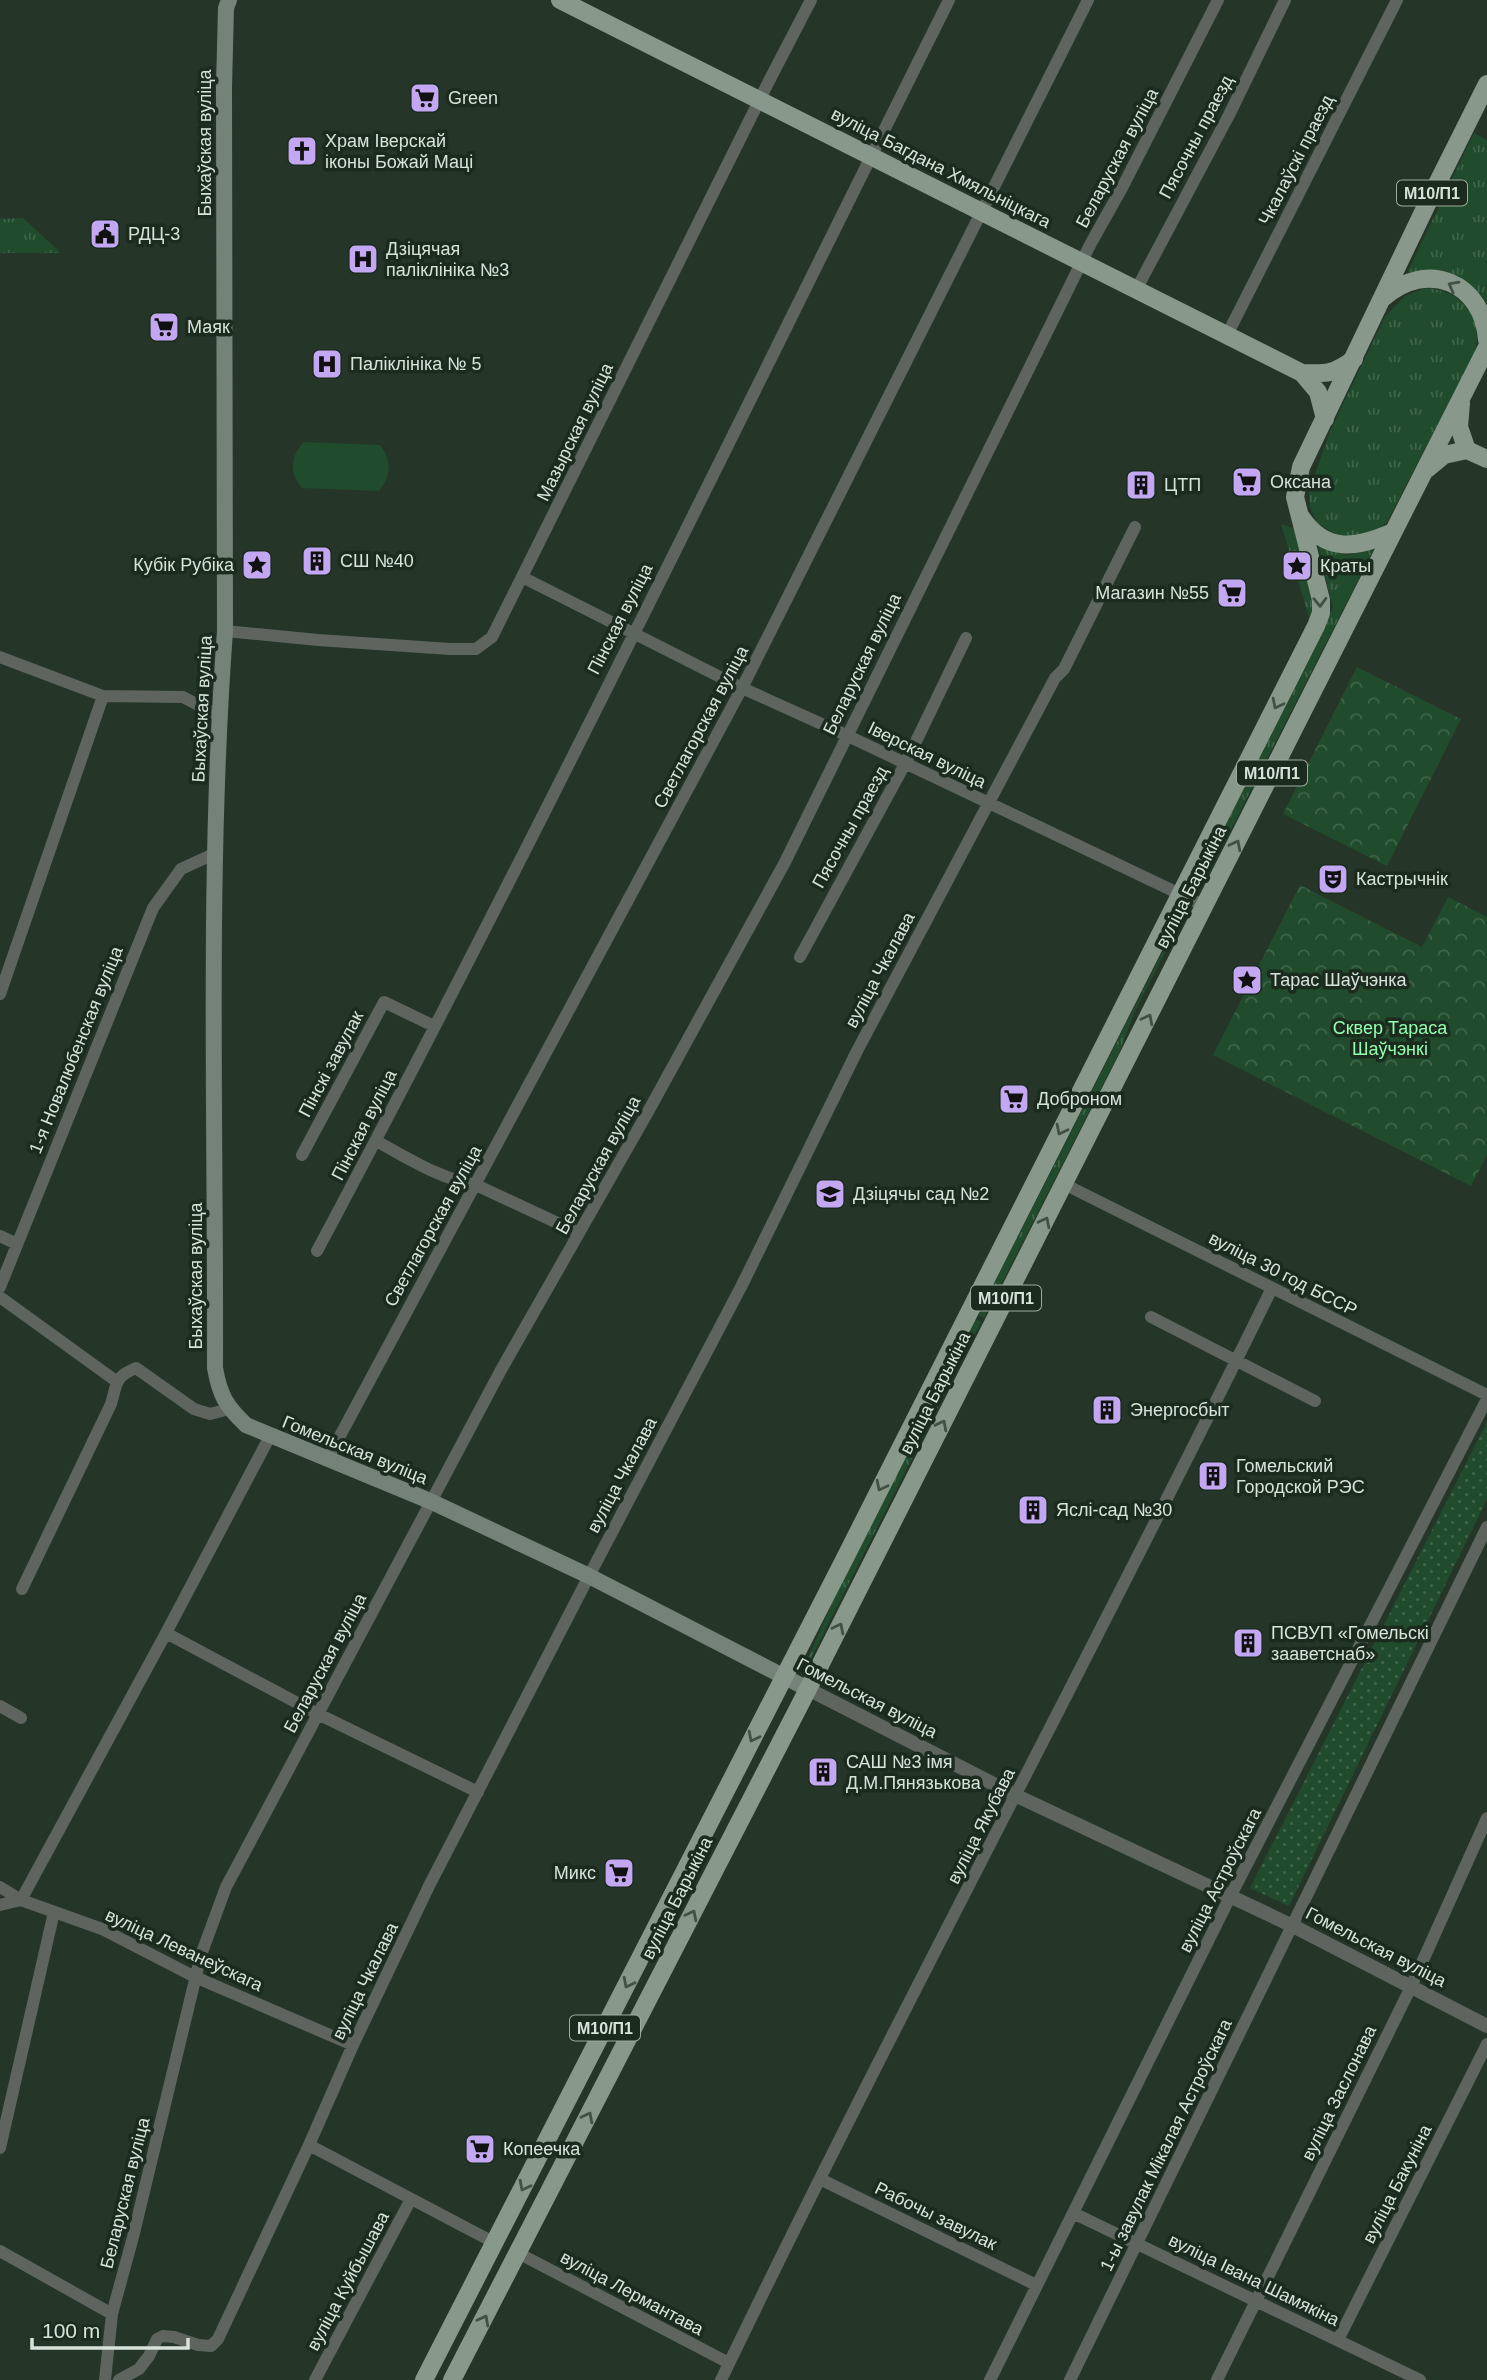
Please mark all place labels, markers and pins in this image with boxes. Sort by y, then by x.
supermarket icon: Green [408,81,442,115]
place label: Green [448,88,498,108]
place label: Храм Іверскай іконы Божай Маці [325,131,473,172]
church icon: Храм Іверскай іконы Божай Маці [285,134,319,168]
public building icon: РДЦ-3 [88,217,122,251]
place label: РДЦ-3 [128,224,180,244]
place label: Дзіцячая паліклініка №3 [386,239,509,280]
hospital icon: Дзіцячая паліклініка №3 [346,242,380,276]
supermarket icon: Маяк [147,310,181,344]
place label: Маяк [187,317,230,337]
hospital icon: Паліклініка № 5 [310,347,344,381]
place label: Паліклініка № 5 [350,354,482,374]
supermarket icon: Оксана [1230,465,1264,499]
building icon: ЦТП [1124,468,1158,502]
place label: Оксана [1270,472,1332,492]
place label: ЦТП [1164,475,1201,495]
building icon: СШ №40 [300,544,334,578]
place icon: Кубік Рубіка [240,548,274,582]
place icon: Краты [1280,549,1314,583]
place label: СШ №40 [340,551,414,571]
place label: Кубік Рубіка [133,555,235,575]
place label: Краты [1320,556,1371,576]
supermarket icon: Магазин №55 [1215,576,1249,610]
place label: Магазин №55 [1095,583,1209,603]
theatre icon: Кастрычнік [1316,862,1350,896]
place label: Кастрычнік [1356,869,1448,889]
place icon: Тарас Шаўчэнка [1230,963,1264,997]
place label: Тарас Шаўчэнка [1270,970,1408,990]
supermarket icon: Доброном [997,1082,1031,1116]
place label: Доброном [1037,1089,1122,1109]
school or university icon: Дзіцячы сад №2 [813,1177,847,1211]
place label: Дзіцячы сад №2 [853,1184,989,1204]
building icon: Энергосбыт [1090,1393,1124,1427]
place label: Энергосбыт [1130,1400,1230,1420]
place label: Гомельский Городской РЭС [1236,1456,1365,1497]
building icon: Гомельский Городской РЭС [1196,1459,1230,1493]
building icon: Яслі-сад №30 [1016,1493,1050,1527]
place label: Яслі-сад №30 [1056,1500,1172,1520]
place label: ПСВУП «Гомельскі зааветснаб» [1271,1623,1429,1664]
building icon: ПСВУП «Гомельскі зааветснаб» [1231,1626,1265,1660]
place label: САШ №3 імя Д.М.Пянязькова [846,1752,982,1793]
building icon: САШ №3 імя Д.М.Пянязькова [806,1755,840,1789]
supermarket icon: Микс [602,1856,636,1890]
place label: Микс [554,1863,596,1883]
supermarket icon: Копеечка [463,2132,497,2166]
place label: Копеечка [503,2139,581,2159]

